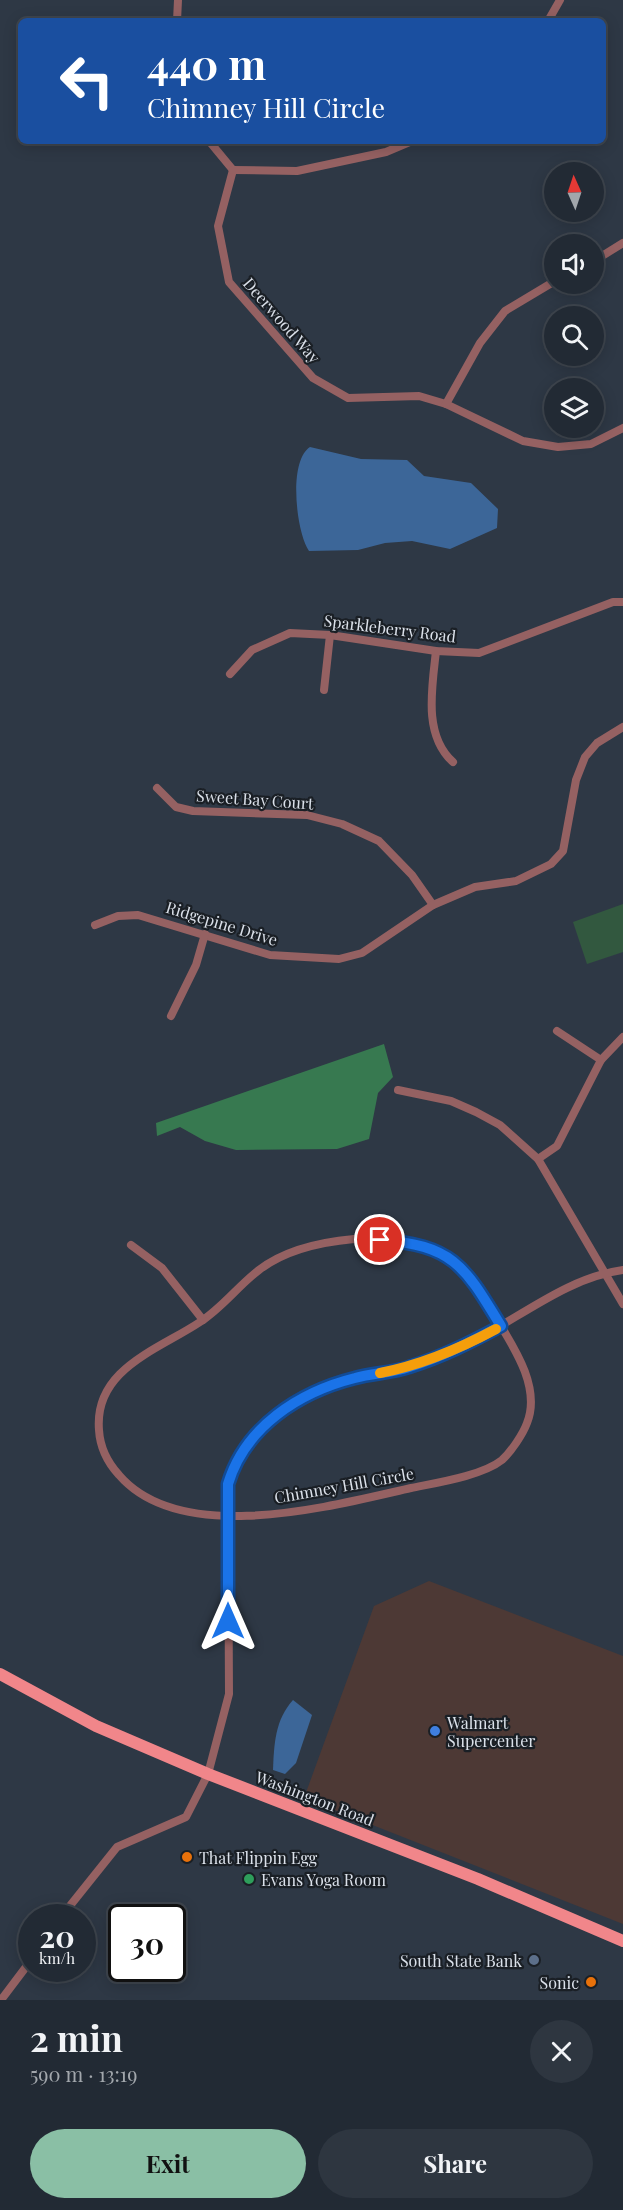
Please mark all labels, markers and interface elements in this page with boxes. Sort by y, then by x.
text: 440 m [147,35,266,91]
icon: left [48,42,126,120]
text: Chimney Hill Circle [147,89,385,125]
north arrow [544,162,604,222]
map controls [544,162,604,438]
button: sound [544,234,604,294]
street label: Deerwood Way [239,273,325,367]
button: search [544,306,604,366]
button: layers [544,378,604,438]
street label: Sparkleberry Road [323,609,457,647]
street label: Sweet Bay Court [196,784,315,814]
street label: Ridgepine Drive [164,896,280,950]
pin [354,1214,405,1265]
icon: arrive [363,1223,396,1256]
street label: Chimney Hill Circle [273,1462,415,1508]
position arrow [196,1589,260,1653]
place label: Walmart Supercenter [446,1712,535,1751]
marker: Walmart Supercenter [428,1724,442,1738]
street label: Washington Road [252,1765,377,1830]
place label: That Flippin Egg [199,1847,318,1868]
marker: That Flippin Egg [180,1850,194,1864]
place label: Evans Yoga Room [261,1869,386,1890]
marker: Evans Yoga Room [242,1872,256,1886]
speed limit sign: 30 [108,1904,186,1982]
text: 20 [39,1916,75,1956]
text: km/h [39,1948,75,1968]
place label: South State Bank [400,1950,522,1971]
marker: South State Bank [527,1953,541,1967]
place label: Sonic [540,1972,579,1993]
marker: Sonic [584,1975,598,1989]
text: 2 min [30,2013,123,2061]
button: close [530,2020,593,2083]
text: 590 m · 13:19 [30,2060,137,2087]
button: Exit [30,2129,306,2198]
button: Share [318,2129,593,2198]

